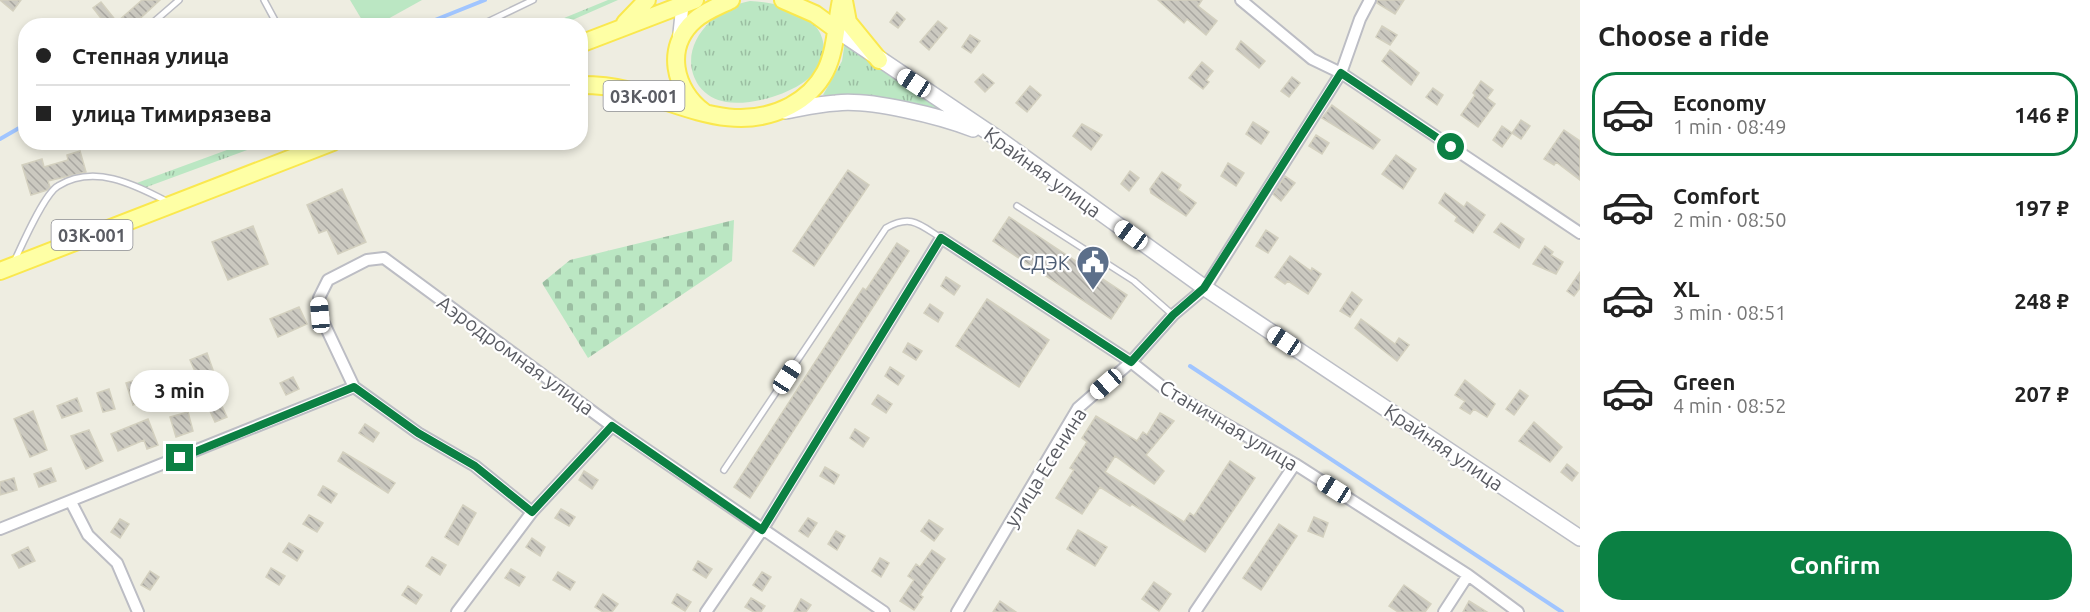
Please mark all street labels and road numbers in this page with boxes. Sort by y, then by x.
road number: 03К-001 [604,81,684,111]
street label: Крайняя улица [980,122,1106,222]
road number: 03К-001 [52,220,132,250]
street label: Аэродромная улица [433,290,599,420]
street label: Станичная улица [1156,375,1302,475]
street label: Крайняя улица [1380,399,1508,495]
street label: улица Есенина [999,403,1091,531]

